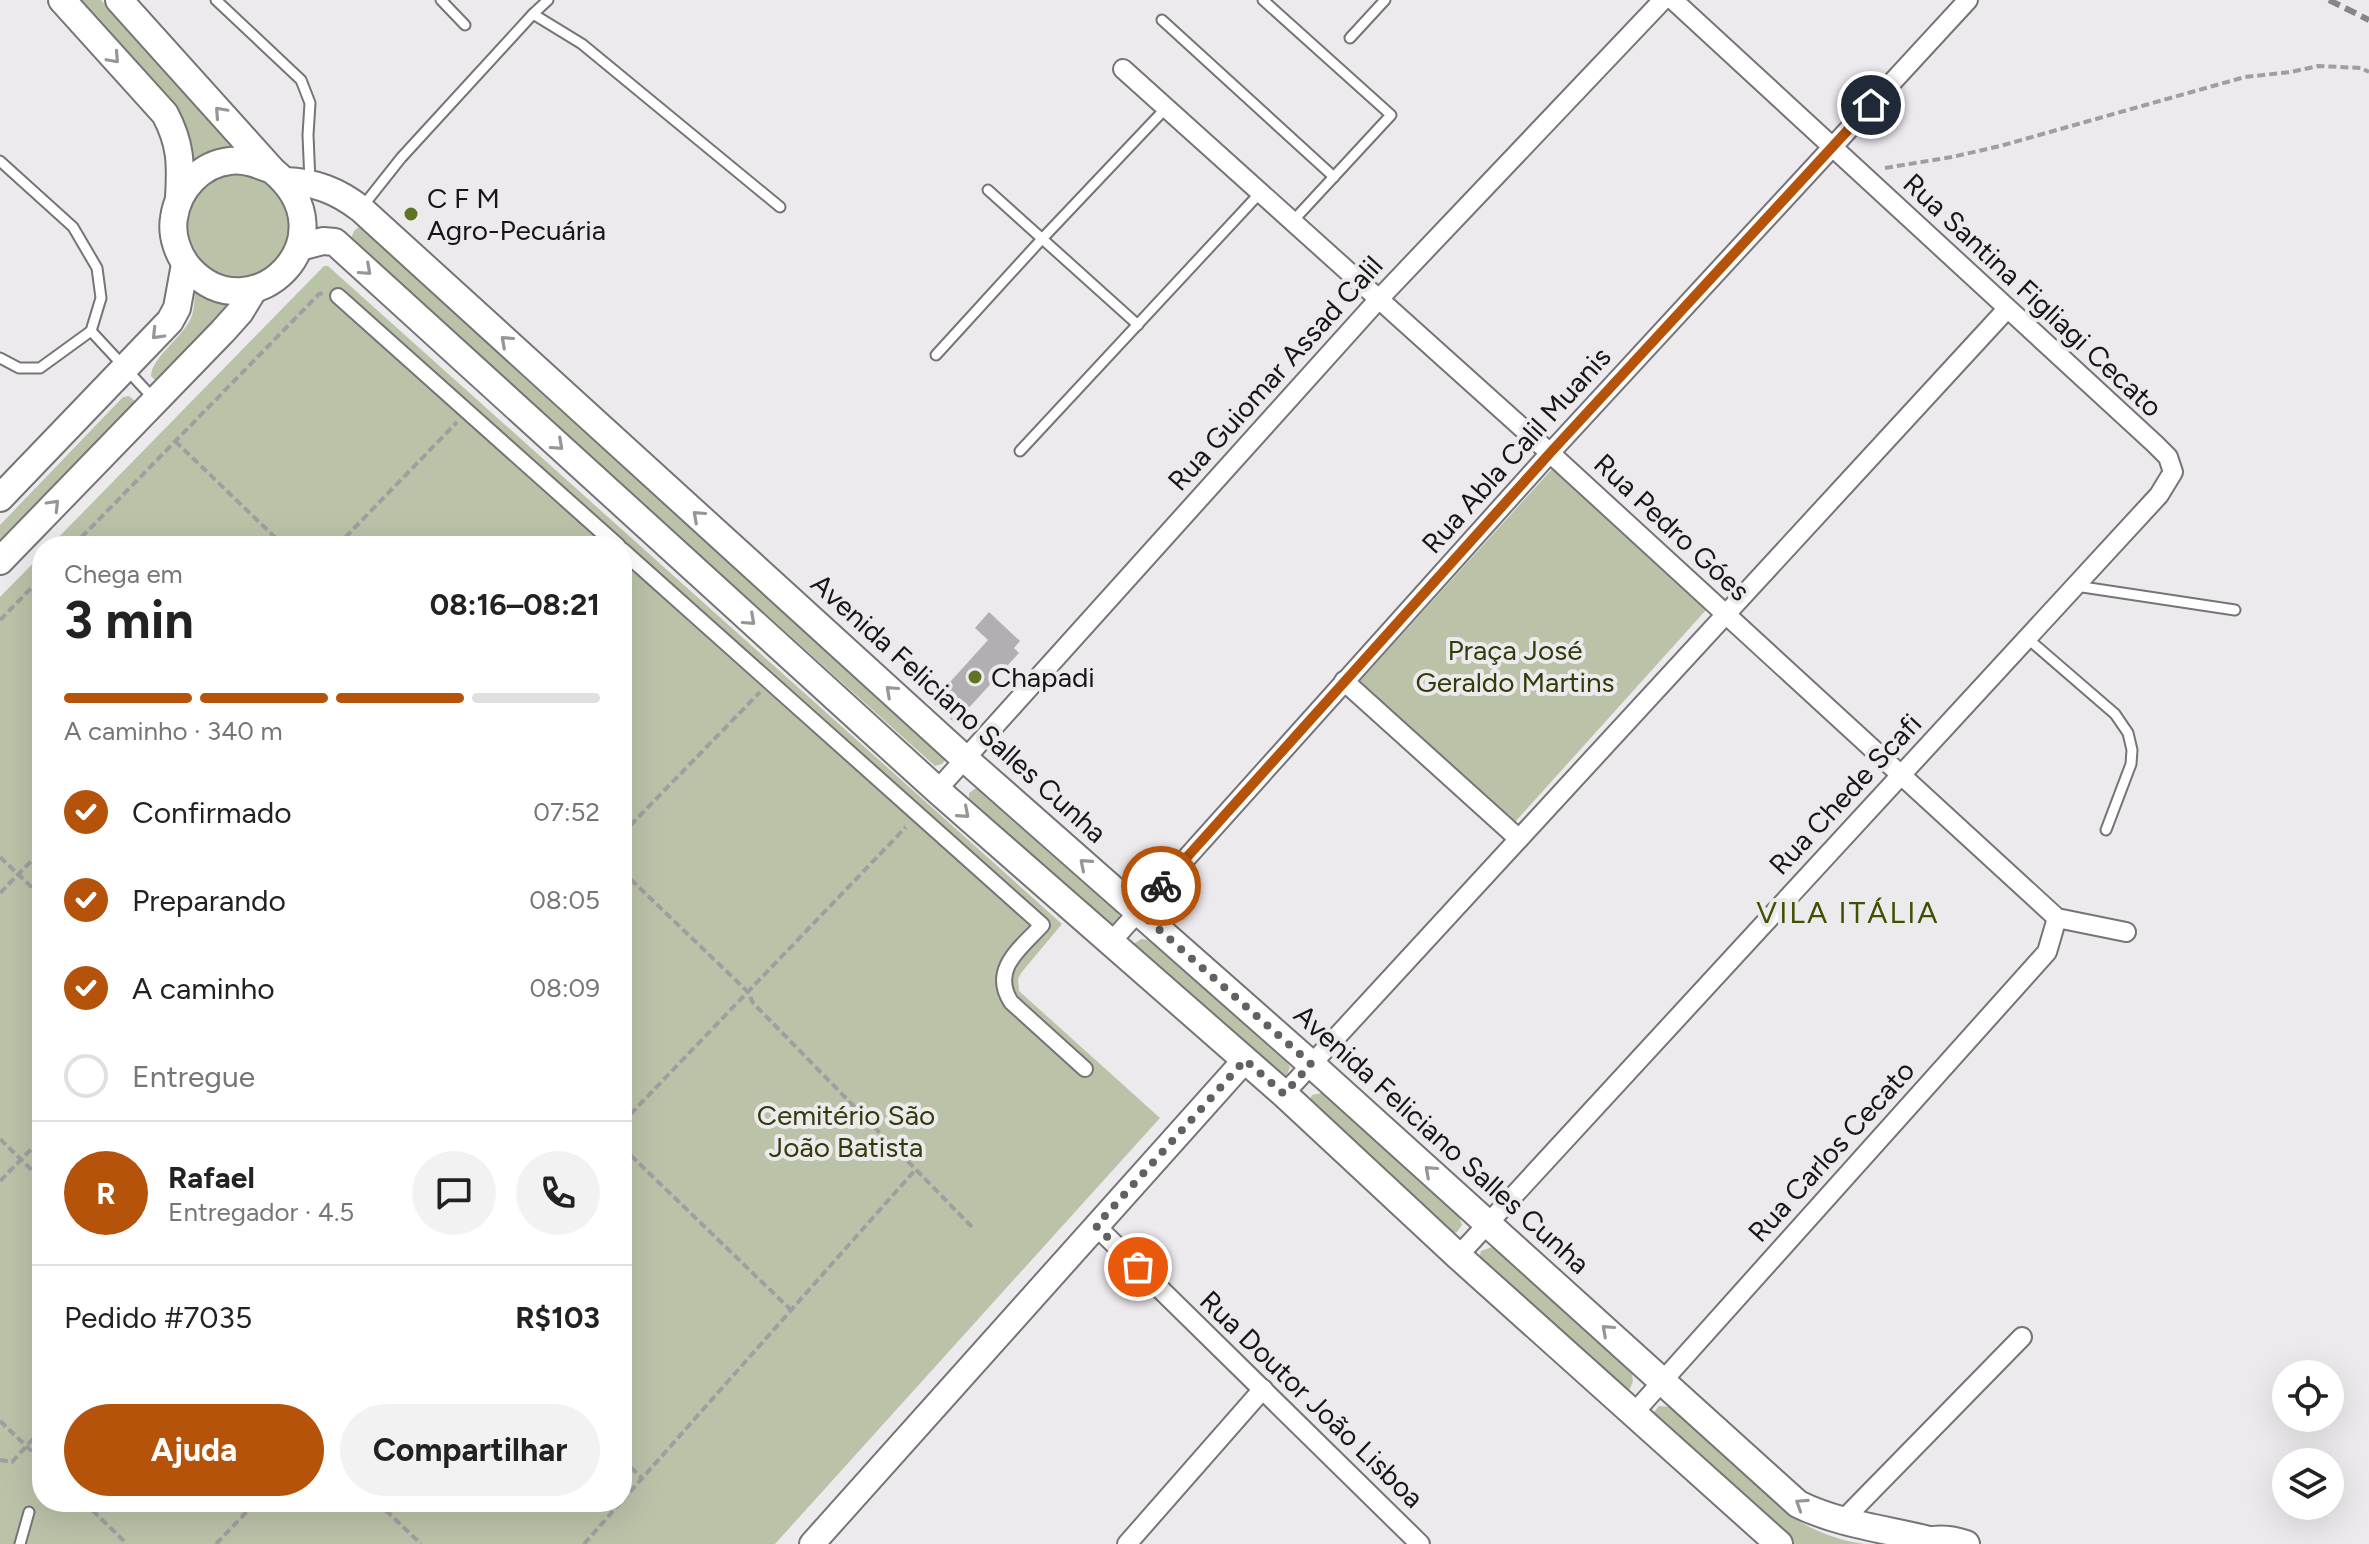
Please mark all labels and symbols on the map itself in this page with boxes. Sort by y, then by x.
one-way arrow [104,48,118,63]
pin [1837,71,1905,139]
one-way arrow [215,107,230,122]
street label: Rua Santina Figliagi Cecato [1896,166,2170,424]
place label: C F M Agro-Pecuária [427,181,606,247]
marker: C F M Agro-Pecuária [402,205,420,223]
street label: Rua Guiomar Assad Calil [1161,249,1389,497]
one-way arrow [357,260,371,275]
one-way arrow [152,325,167,339]
one-way arrow [501,336,515,350]
street label: Rua Abla Calil Muanis [1414,340,1618,560]
one-way arrow [549,435,563,450]
street label: Rua Pedro Góes [1587,446,1757,608]
one-way arrow [45,500,59,515]
one-way arrow [693,511,708,526]
street label: Avenida Feliciano Salles Cunha [804,566,1114,850]
one-way arrow [741,610,756,624]
park label: Praça José Geraldo Martins [1415,633,1615,699]
place label: Chapadi [991,660,1095,694]
marker: Chapadi [966,668,984,686]
one-way arrow [885,686,900,700]
street label: Rua Chede Scafi [1762,707,1928,881]
one-way arrow [954,803,969,818]
courier [1121,846,1201,926]
one-way arrow [1079,859,1094,874]
district label: VILA ITÁLIA [1756,894,1940,931]
street label: Avenida Feliciano Salles Cunha [1287,997,1597,1281]
street label: Rua Carlos Cecato [1741,1053,1921,1249]
park label: Cemitério São João Batista [757,1098,935,1164]
one-way arrow [1425,1167,1440,1181]
pin [1104,1233,1172,1301]
street label: Rua Doutor João Lisboa [1193,1283,1431,1515]
one-way arrow [1602,1326,1617,1340]
one-way arrow [1795,1498,1809,1513]

